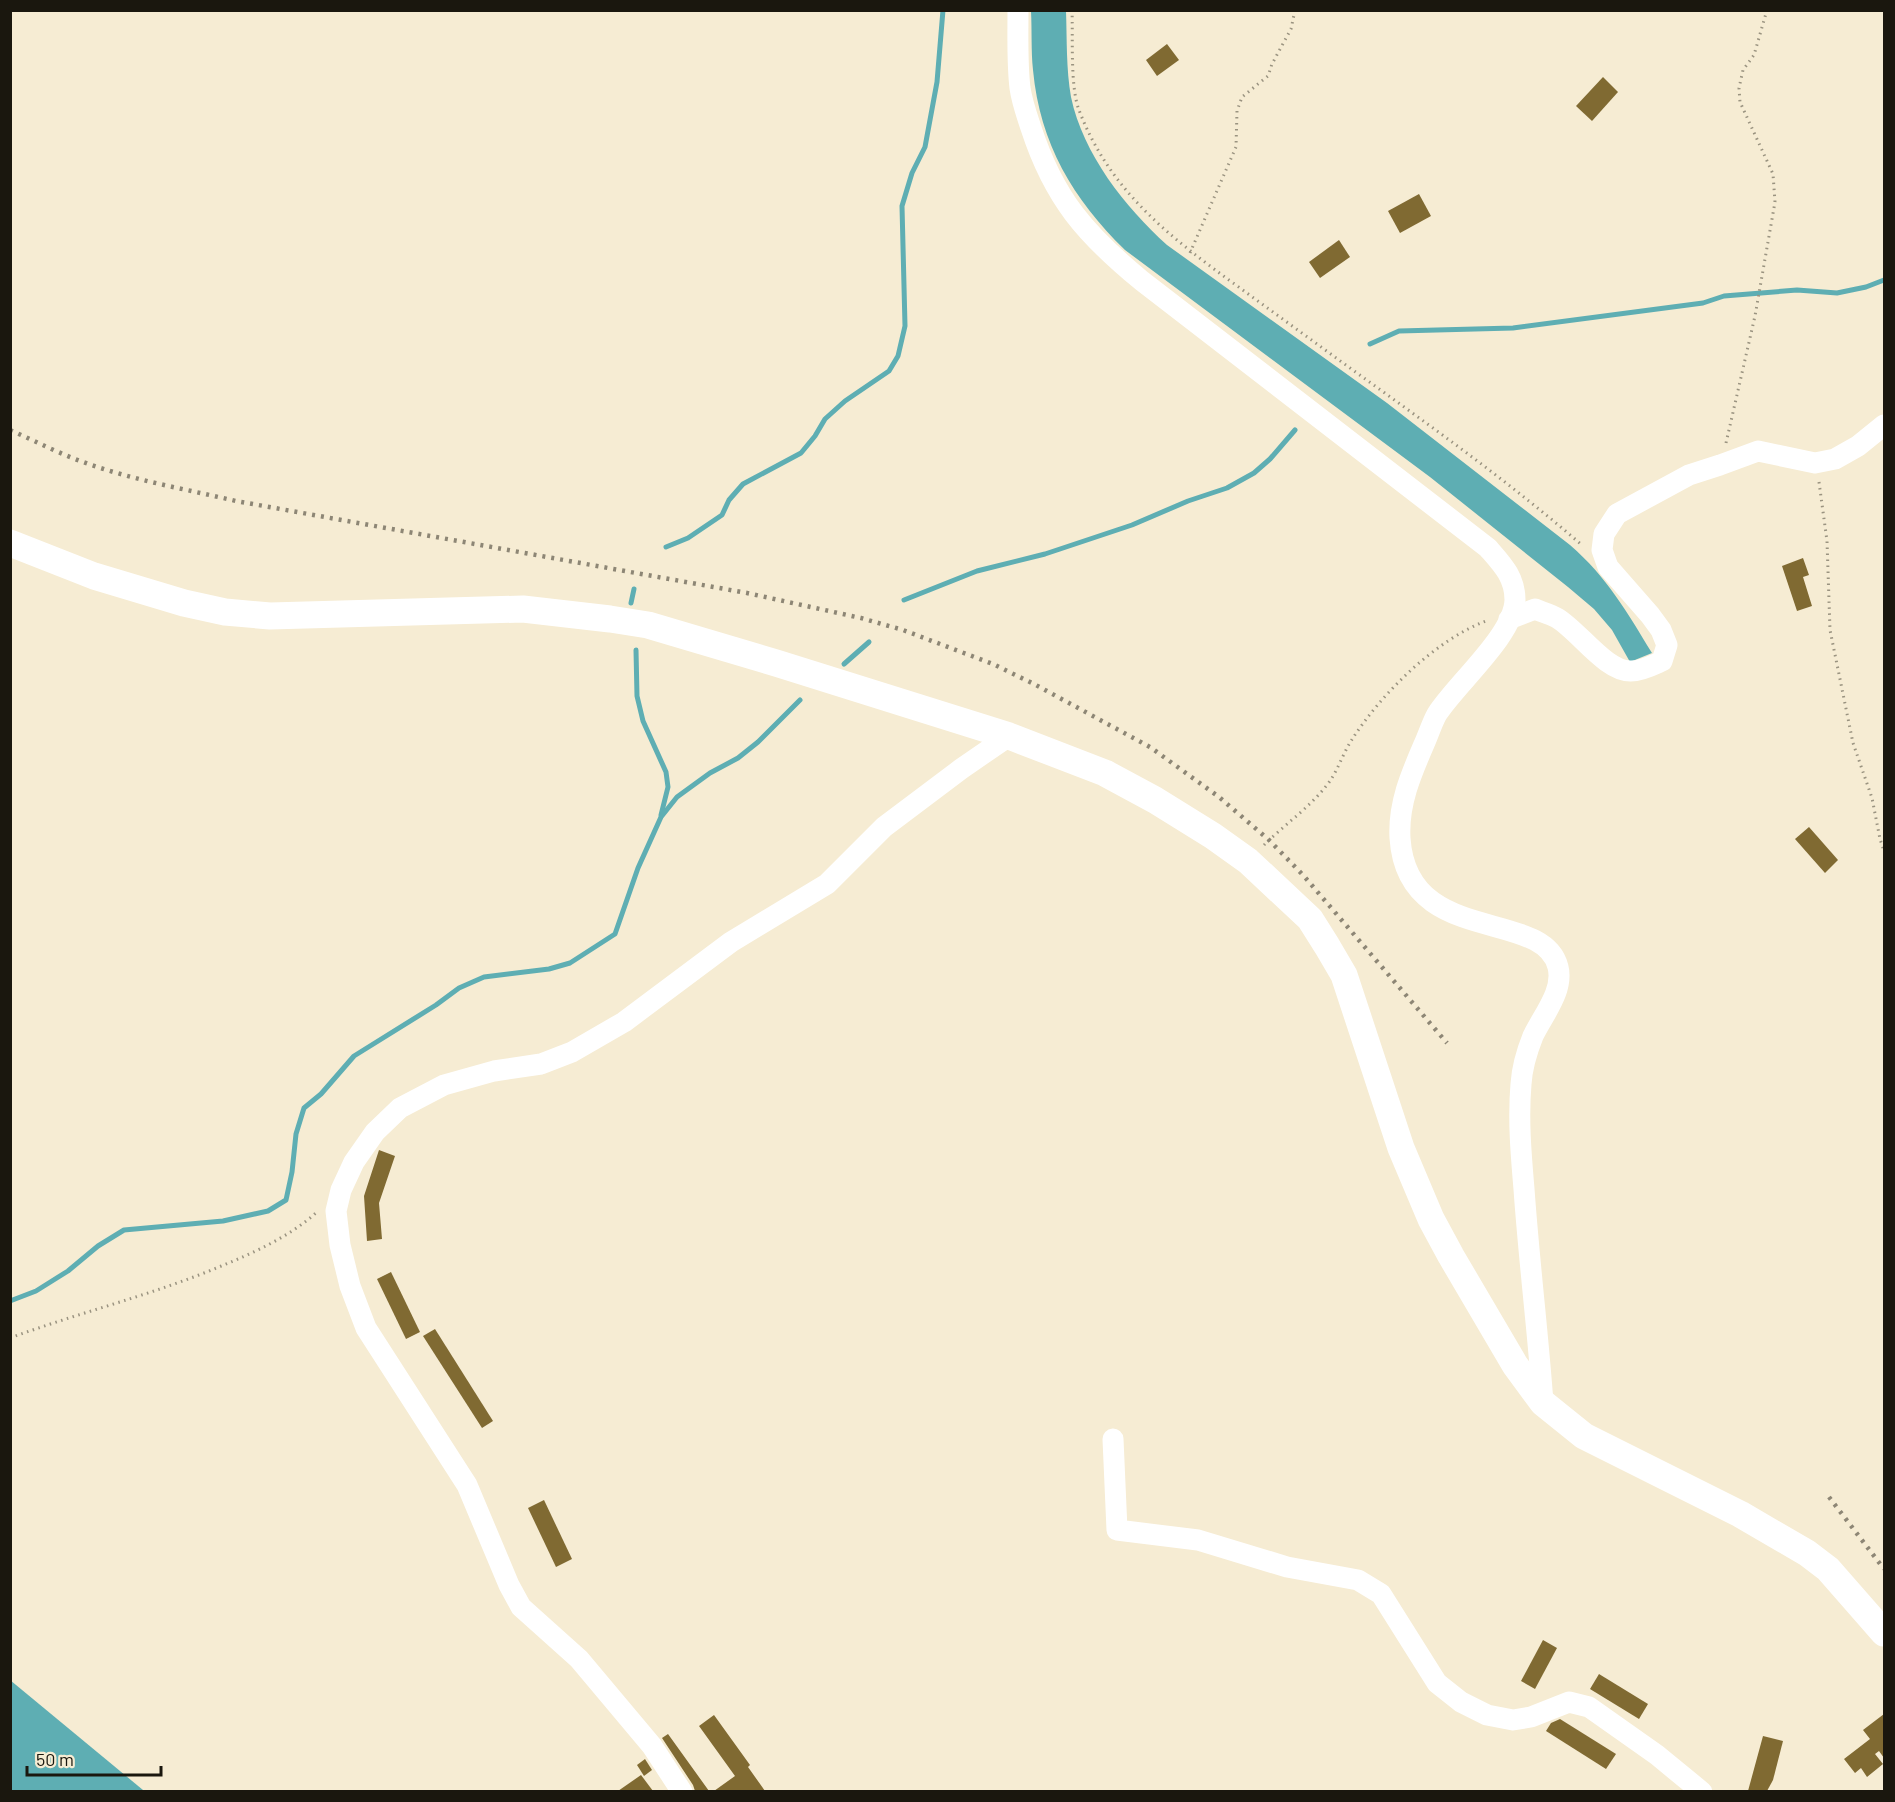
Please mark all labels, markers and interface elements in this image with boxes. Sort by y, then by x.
scale bar [27,1739,160,1777]
text: 50 m [36,1748,74,1770]

